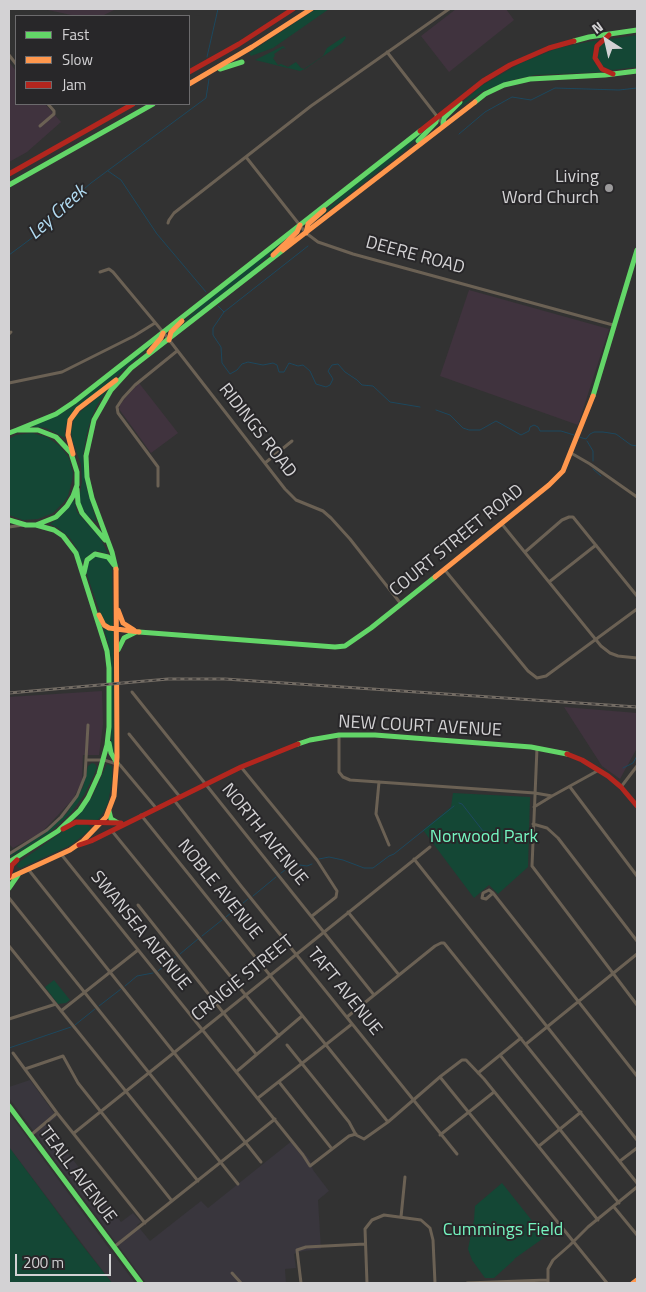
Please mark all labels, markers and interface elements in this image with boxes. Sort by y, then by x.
legend [15,15,190,105]
north arrow [581,15,631,65]
text: N [587,16,607,39]
text: Fast [62,23,89,46]
text: Slow [62,48,93,71]
text: Jam [62,73,86,96]
place label: Living Word Church [502,167,599,210]
water label: Ley Creek [24,181,92,245]
marker: Living Word Church [603,182,615,194]
street label: DEERE ROAD [363,232,467,280]
street label: RIDINGS ROAD [214,380,300,482]
street label: COURT STREET ROAD [386,480,528,602]
street label: NEW COURT AVENUE [338,712,502,742]
street label: NORTH AVENUE [216,780,312,890]
park label: Norwood Park [430,827,538,849]
street label: NOBLE AVENUE [172,836,266,944]
street label: SWANSEA AVENUE [85,867,195,995]
street label: CRAIGIE STREET [188,931,298,1027]
street label: TAFT AVENUE [302,944,386,1040]
street label: TEALL AVENUE [34,1122,120,1228]
park label: Cummings Field [443,1220,563,1242]
scale bar [18,1244,114,1276]
text: 200 m [23,1251,64,1274]

